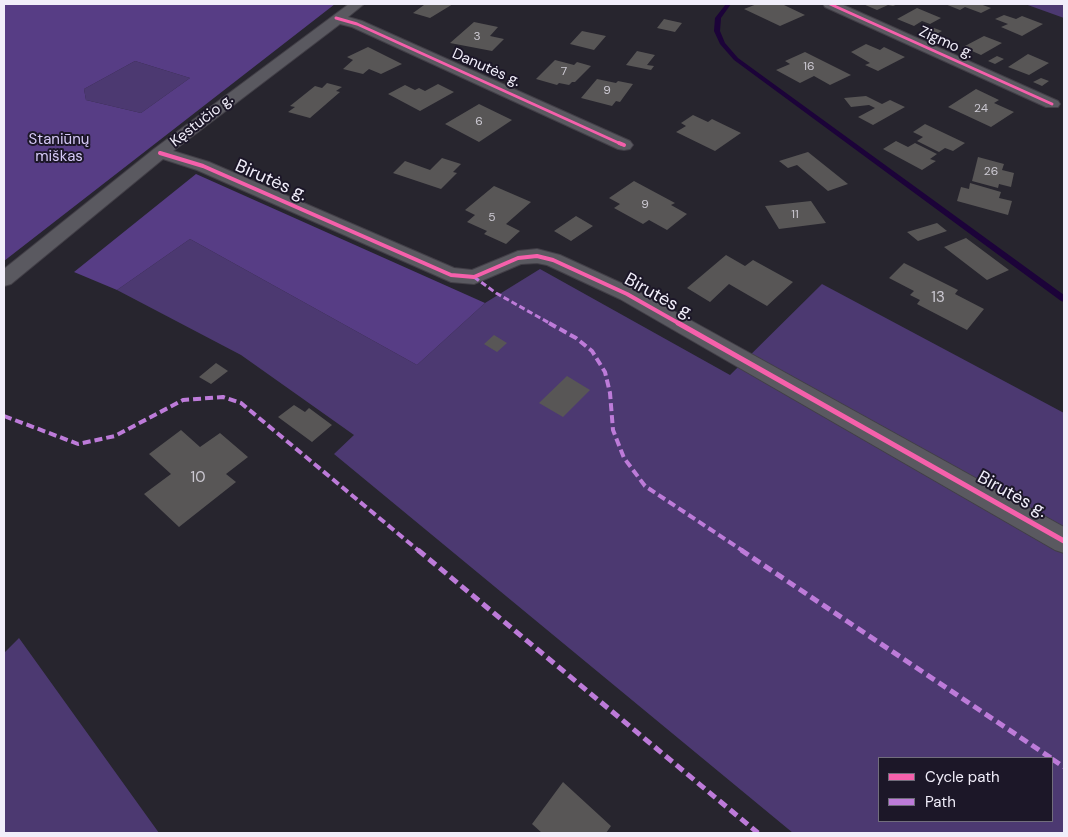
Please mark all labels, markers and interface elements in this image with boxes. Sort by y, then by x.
street label: Zigmo g. [916,23,976,63]
house number: 3 [473,30,481,44]
street label: Danutės g. [449,45,523,91]
house number: 16 [803,60,815,74]
house number: 7 [561,65,567,79]
house number: 9 [603,84,611,98]
street label: Kęstučio g. [167,91,237,151]
house number: 24 [974,102,988,116]
house number: 6 [475,115,483,129]
park label: Staniūnų miškas [29,131,89,166]
street label: Birutės g. [232,156,310,206]
house number: 26 [984,165,998,179]
house number: 9 [641,198,649,212]
house number: 11 [791,208,799,222]
house number: 5 [488,211,496,225]
street label: Birutės g. [620,269,698,325]
house number: 13 [931,289,945,307]
street label: Birutės g. [973,467,1051,523]
house number: 10 [191,469,205,487]
legend [878,757,1053,822]
text: Cycle path [925,767,1000,787]
text: Path [925,792,956,812]

